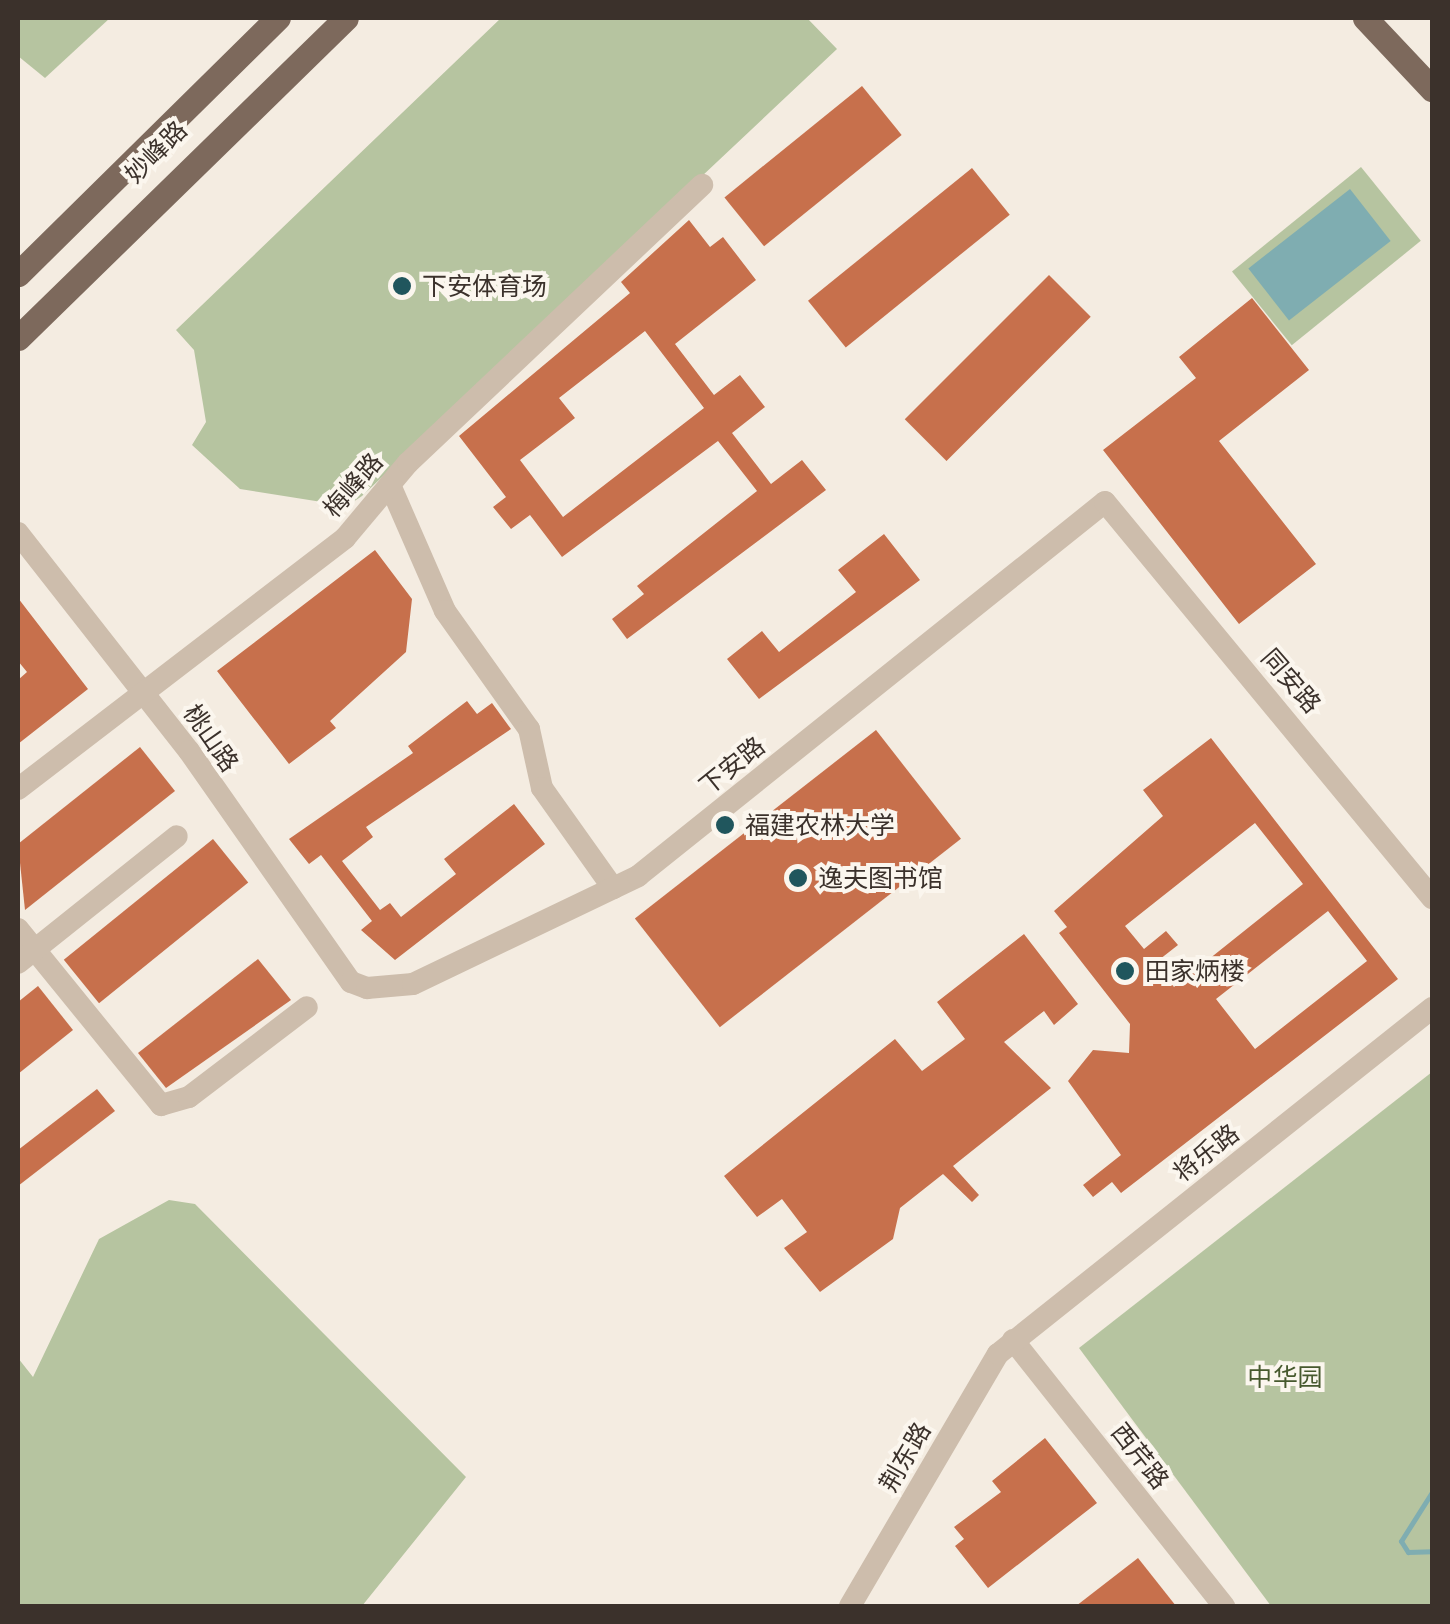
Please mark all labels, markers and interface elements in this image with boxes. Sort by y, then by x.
street label: 妙峰路 [119,115,193,189]
place label: 下安体育场 [422,271,547,301]
marker: 下安体育场 [391,275,413,297]
street label: 梅峰路 [317,447,389,523]
street label: 同安路 [1255,643,1327,719]
street label: 桃山路 [177,699,245,777]
street label: 下安路 [693,731,771,801]
place label: 福建农林大学 [745,810,895,840]
marker: 福建农林大学 [714,814,736,836]
place label: 逸夫图书馆 [818,863,943,893]
marker: 逸夫图书馆 [787,867,809,889]
place label: 田家炳楼 [1145,956,1245,986]
marker: 田家炳楼 [1114,960,1136,982]
street label: 将乐路 [1167,1118,1245,1188]
park label: 中华园 [1248,1362,1322,1392]
street label: 荆东路 [873,1417,937,1497]
street label: 西芹路 [1105,1417,1175,1495]

